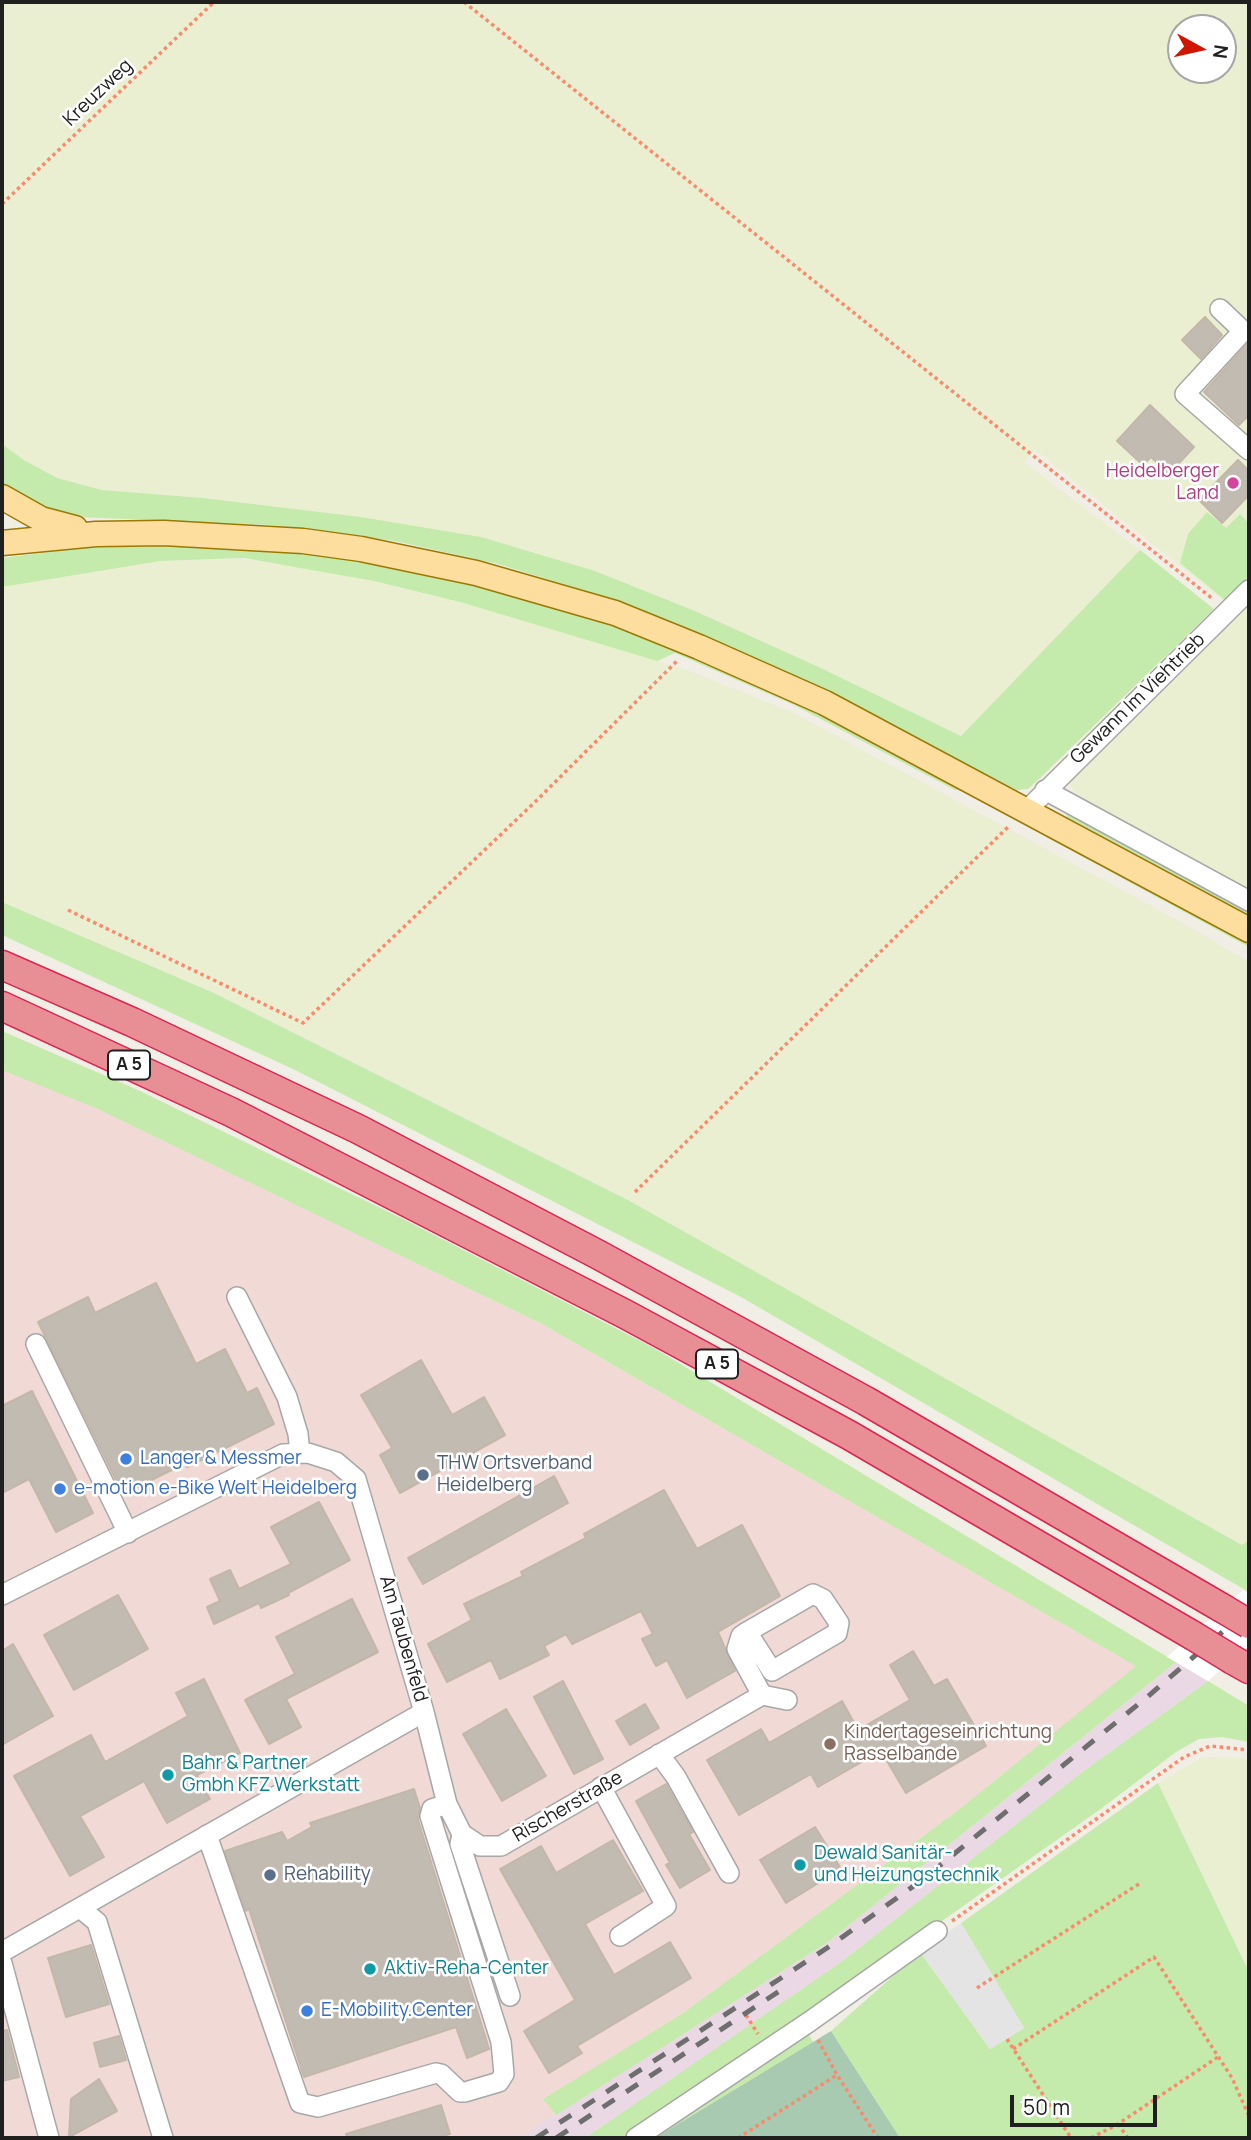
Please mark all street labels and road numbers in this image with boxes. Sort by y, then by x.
street label: Kreuzweg [59,55,137,131]
street label: Gewann Im Viehtrieb [1066,629,1210,769]
road number: A 5 [108,1050,150,1080]
road number: A 5 [696,1350,738,1378]
street label: Am Taubenfeld [374,1573,432,1705]
street label: Rischerstraße [509,1766,627,1848]

